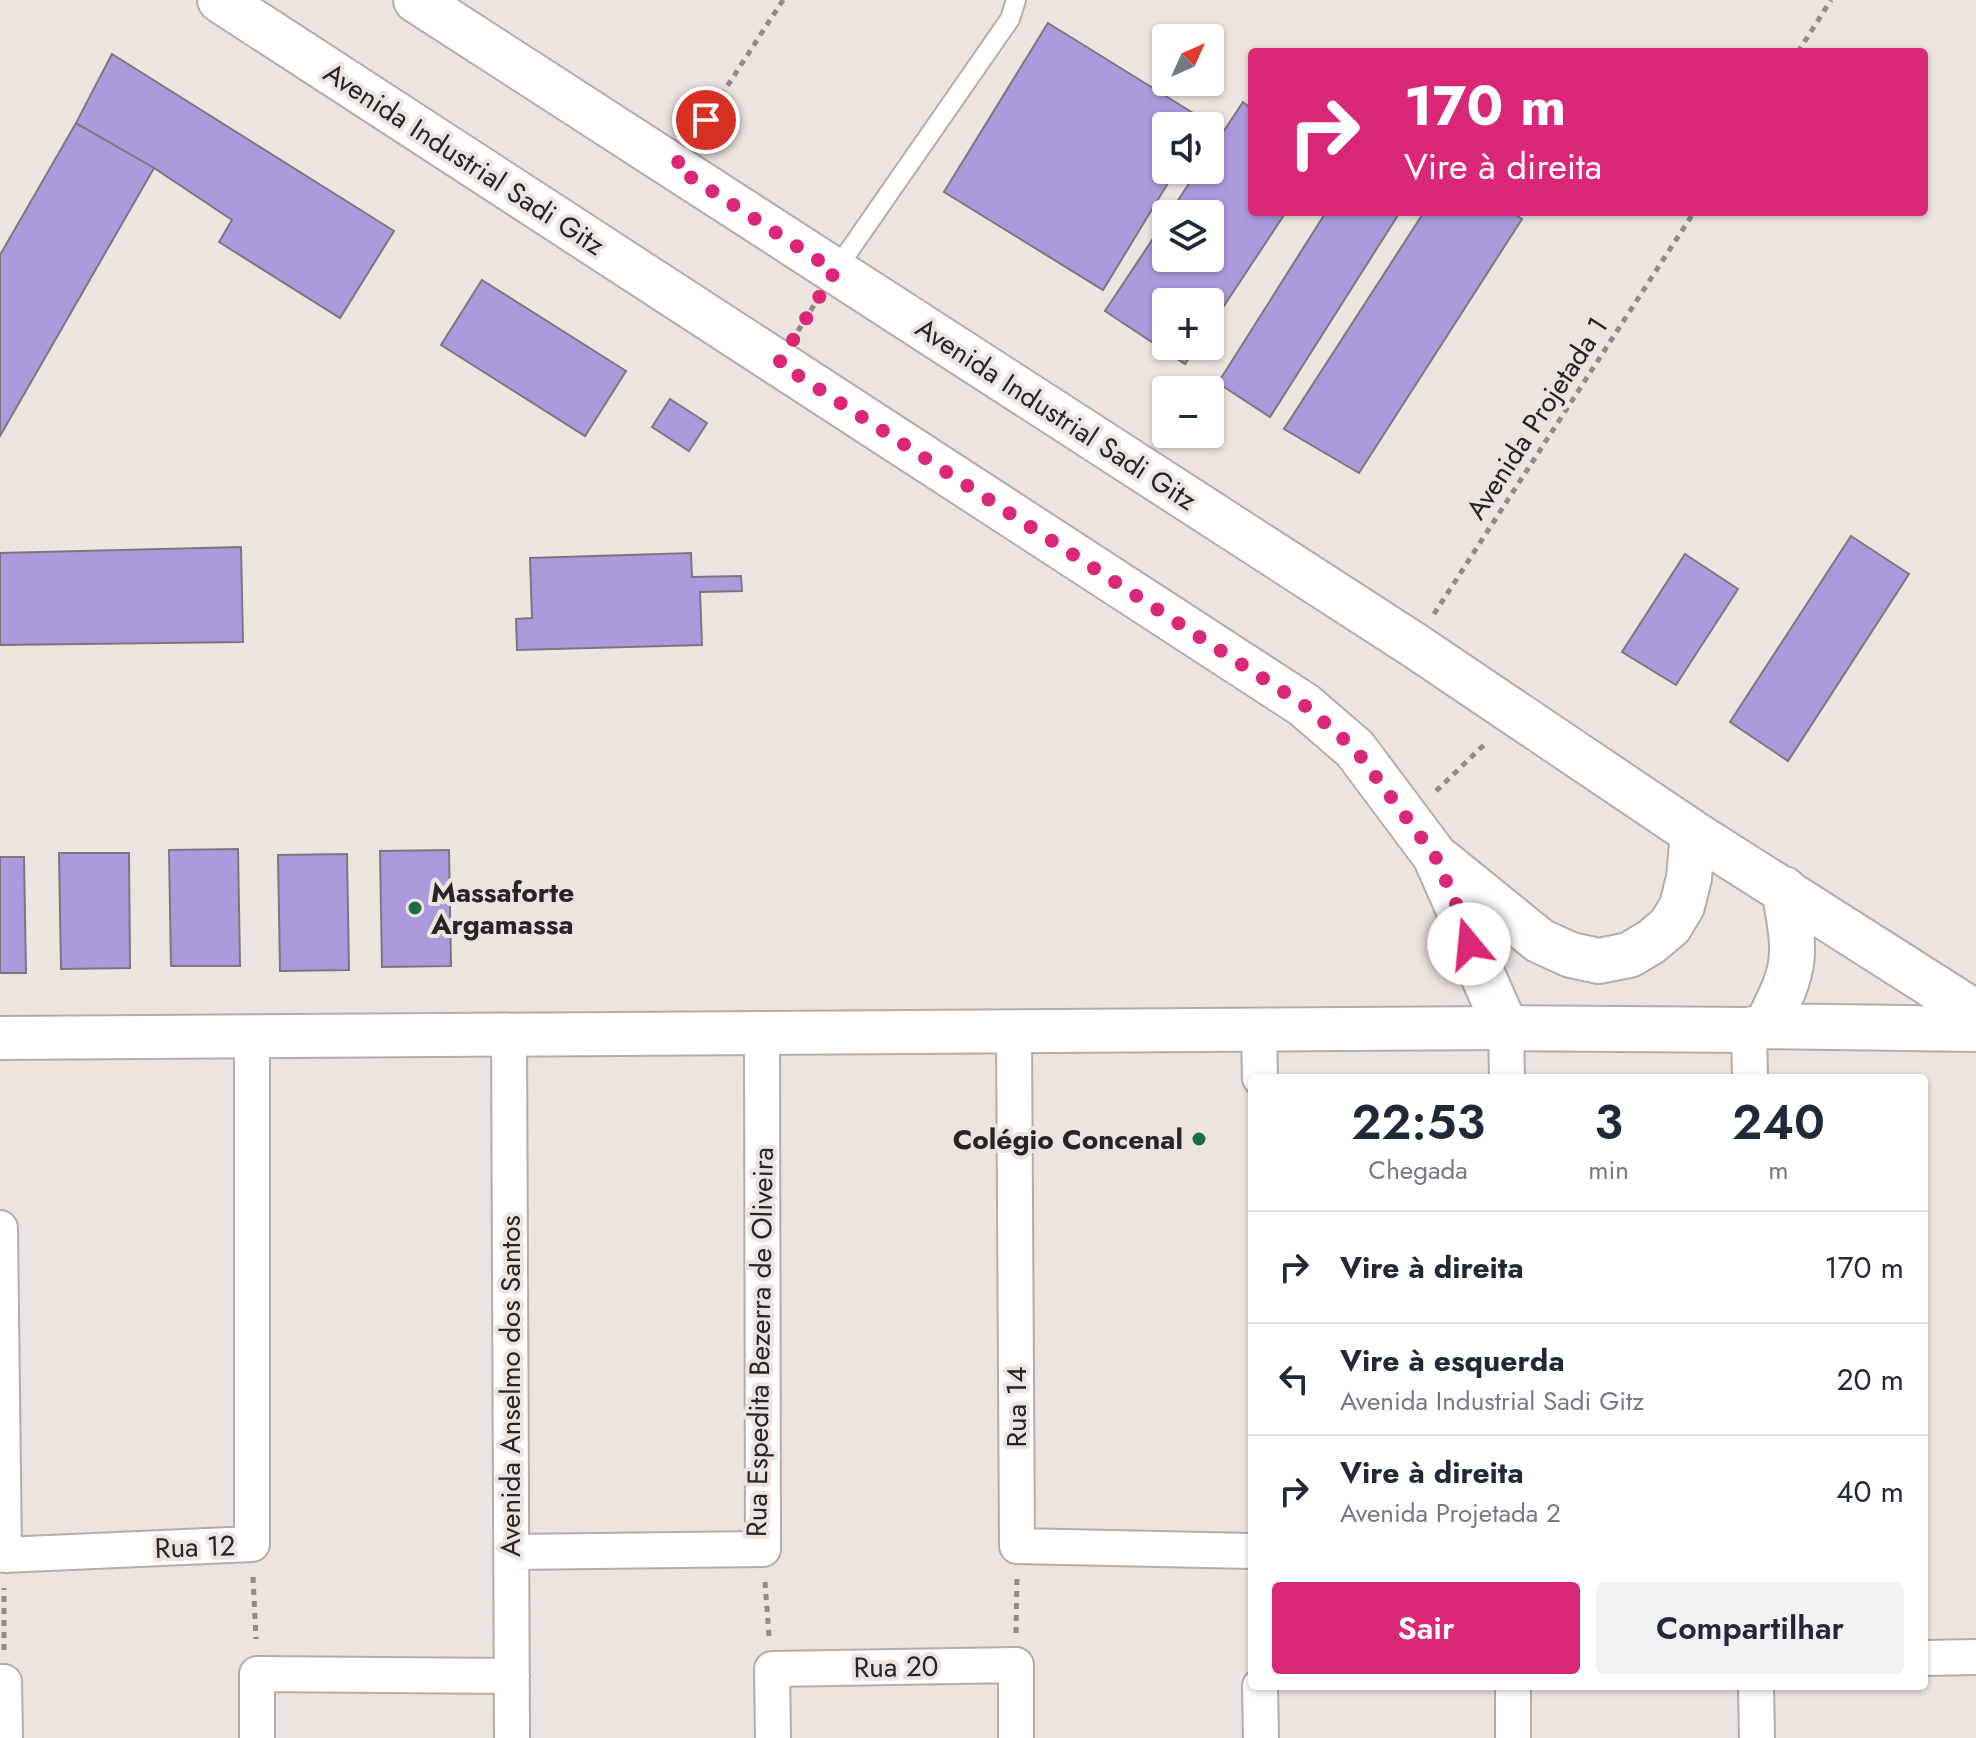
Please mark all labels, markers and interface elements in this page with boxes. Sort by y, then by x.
north arrow [1152,24,1224,96]
map controls [1152,24,1224,448]
street label: Avenida Industrial Sadi Gitz [315,53,613,265]
text: 170 m [1404,65,1566,146]
icon: right [1272,80,1376,184]
pin [672,86,740,154]
icon: arrive [684,98,728,142]
button: sound [1152,112,1224,184]
text: Vire à direita [1404,140,1602,192]
button: layers [1152,200,1224,272]
button: + [1152,288,1224,360]
street label: Avenida Industrial Sadi Gitz [907,308,1205,520]
street label: Avenida Projetada 1 [1456,308,1618,528]
button: − [1152,376,1224,448]
place label: Massaforte Argamassa [430,872,574,945]
marker: Massaforte Argamassa [406,899,424,917]
position arrow [1427,902,1511,986]
text: 22:53 [1351,1088,1485,1157]
text: 3 [1594,1088,1623,1157]
text: 240 [1732,1088,1825,1157]
place label: Colégio Concenal [953,1119,1183,1160]
marker: Colégio Concenal [1190,1130,1208,1148]
street label: Rua Espedita Bezerra de Oliveira [736,1147,784,1537]
text: Chegada [1368,1151,1468,1189]
text: min [1588,1151,1629,1189]
text: m [1768,1151,1789,1189]
street label: Avenida Anselmo dos Santos [490,1215,531,1557]
icon: right [1272,1245,1316,1289]
text: Vire à direita [1340,1246,1524,1289]
text: 170 m [1824,1246,1904,1289]
text: Vire à esquerda [1340,1339,1565,1382]
icon: left [1272,1357,1316,1401]
text: 20 m [1837,1358,1904,1401]
street label: Rua 14 [996,1366,1037,1448]
text: Avenida Industrial Sadi Gitz [1340,1382,1644,1420]
text: Vire à direita [1340,1451,1524,1494]
icon: right [1272,1469,1316,1513]
text: 40 m [1836,1470,1904,1513]
text: Avenida Projetada 2 [1340,1494,1561,1532]
street label: Rua 12 [154,1525,236,1569]
button: Sair [1272,1582,1580,1674]
button: Compartilhar [1596,1582,1904,1674]
street label: Rua 20 [853,1646,939,1688]

